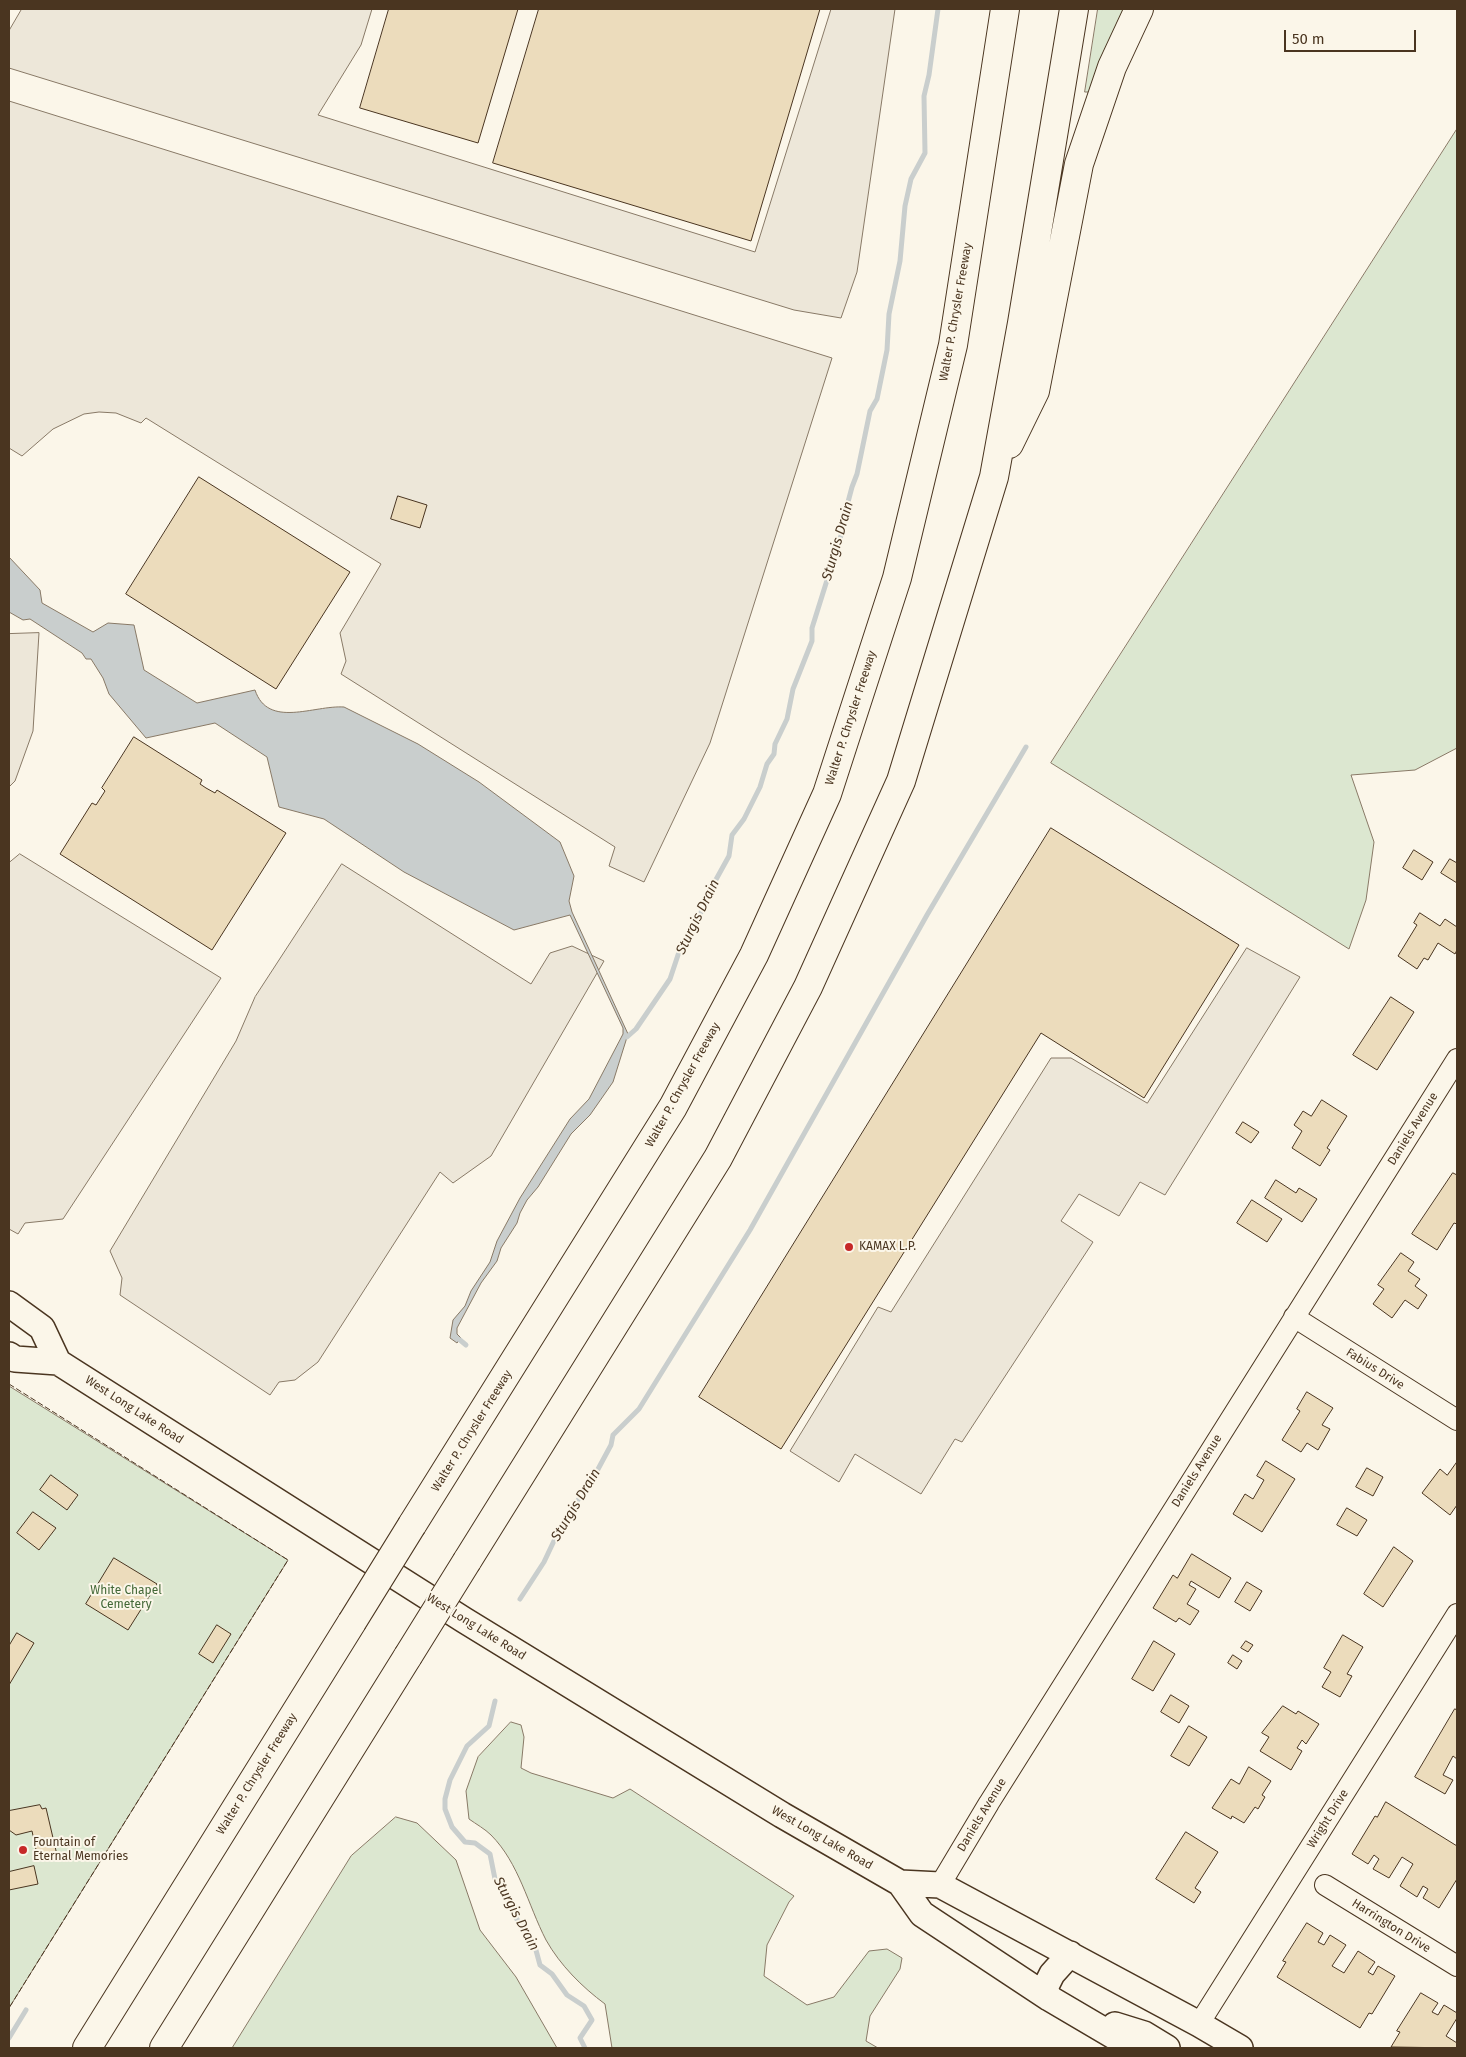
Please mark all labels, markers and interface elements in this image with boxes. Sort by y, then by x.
scale bar [1286,20,1418,52]
text: 50 m [1292,30,1325,48]
street label: Walter P. Chrysler Freeway [937,242,975,382]
water label: Sturgis Drain [819,500,857,582]
street label: Walter P. Chrysler Freeway [822,649,880,787]
water label: Sturgis Drain [673,877,723,957]
street label: Walter P. Chrysler Freeway [643,1020,723,1150]
street label: Daniels Avenue [1385,1090,1441,1168]
place label: KAMAX L.P. [859,1240,916,1254]
marker: KAMAX L.P. [843,1241,855,1253]
street label: Fabius Drive [1343,1345,1407,1393]
street label: Walter P. Chrysler Freeway [429,1368,515,1494]
street label: West Long Lake Road [82,1373,186,1447]
street label: Daniels Avenue [1169,1432,1225,1510]
water label: Sturgis Drain [548,1466,604,1544]
park label: White Chapel Cemetery [90,1584,162,1612]
street label: West Long Lake Road [424,1591,528,1663]
street label: Walter P. Chrysler Freeway [214,1711,300,1837]
street label: Daniels Avenue [954,1776,1010,1854]
street label: Wright Drive [1304,1787,1352,1851]
street label: West Long Lake Road [769,1803,875,1873]
place label: Fountain of Eternal Memories [33,1836,128,1864]
marker: Fountain of Eternal Memories [17,1844,29,1856]
water label: Sturgis Drain [489,1874,543,1954]
street label: Harrington Drive [1349,1896,1433,1956]

